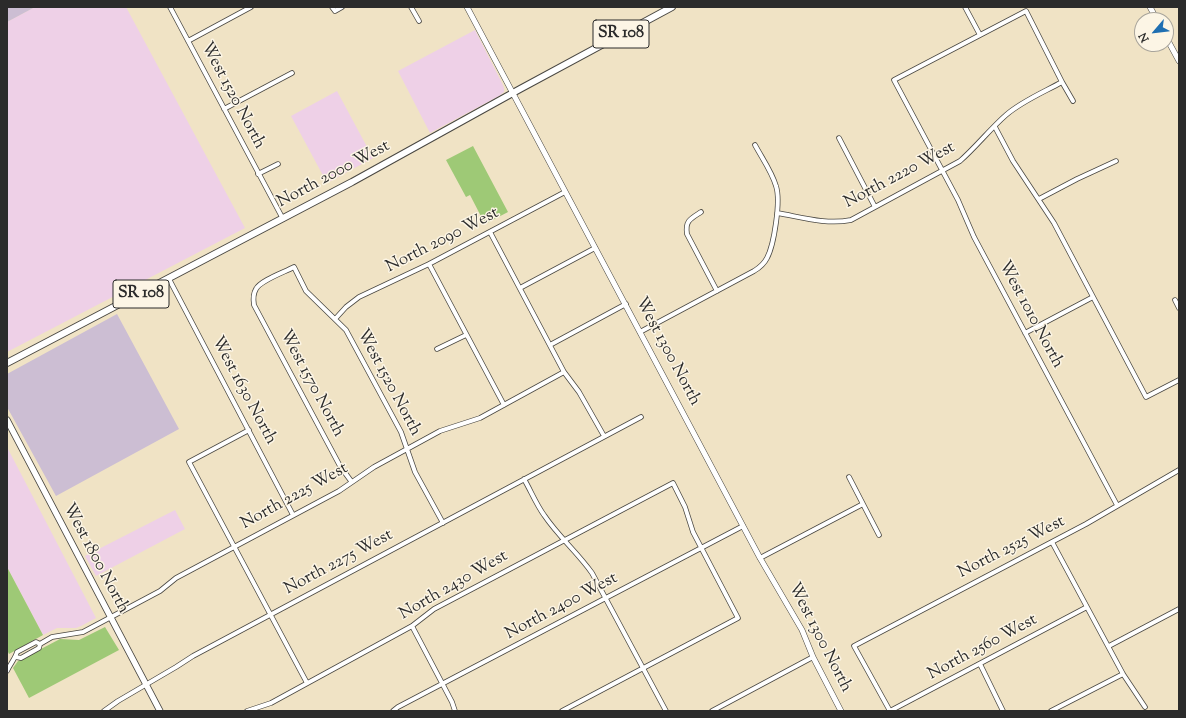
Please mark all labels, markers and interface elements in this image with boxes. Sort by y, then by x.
north arrow [1134,12,1174,52]
road number: SR 108 [593,20,649,48]
text: N [1135,30,1153,45]
street label: West 1520 North [195,39,269,153]
street label: North 2000 West [274,137,394,213]
street label: North 2220 West [841,138,959,214]
street label: North 2090 West [383,204,503,278]
street label: West 1010 North [993,258,1067,372]
road number: SR 108 [113,280,169,308]
street label: West 1300 North [630,294,704,410]
street label: West 1520 North [351,326,425,440]
street label: West 1570 North [274,327,348,441]
street label: West 1630 North [206,333,280,449]
street label: North 2225 West [238,459,352,535]
street label: West 1800 North [57,500,133,618]
street label: North 2525 West [955,512,1069,584]
street label: North 2275 West [281,526,397,600]
street label: North 2430 West [396,547,512,625]
street label: North 2400 West [502,569,622,645]
street label: West 1300 North [783,580,855,696]
street label: North 2560 West [925,611,1041,685]

